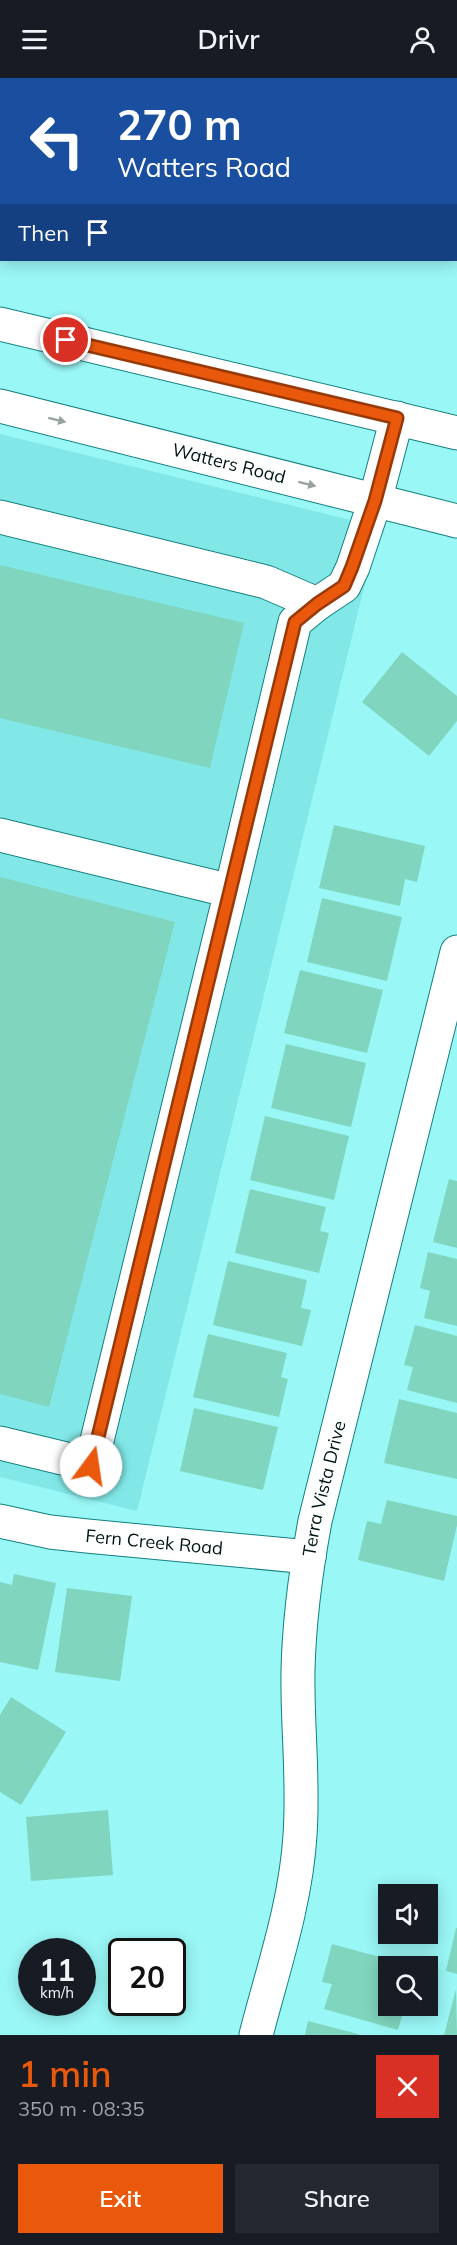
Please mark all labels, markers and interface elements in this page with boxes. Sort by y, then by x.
text: Drivr [198,22,259,56]
icon: menu [18,23,51,56]
icon: person [406,23,439,56]
text: 270 m [117,98,242,151]
icon: left [18,102,96,180]
text: Watters Road [117,150,291,184]
icon: arrive [81,216,114,249]
text: Then [18,219,69,247]
pin [40,314,91,365]
icon: arrive [49,323,82,356]
one-way arrow [48,416,66,426]
street label: Watters Road [170,438,288,488]
one-way arrow [298,479,316,489]
street label: Terra Vista Drive [297,1418,351,1558]
position arrow [59,1434,123,1498]
street label: Fern Creek Road [85,1524,224,1560]
map controls [378,1884,438,2016]
button: sound [378,1884,438,1944]
speed limit sign: 20 [108,1938,186,2016]
text: 11 [39,1951,75,1989]
button: search [378,1956,438,2016]
text: km/h [40,1983,74,2002]
text: 1 min [18,2051,112,2096]
button: close [376,2055,439,2118]
text: 350 m · 08:35 [18,2096,144,2121]
button: Exit [18,2164,223,2233]
button: Share [235,2164,439,2233]

